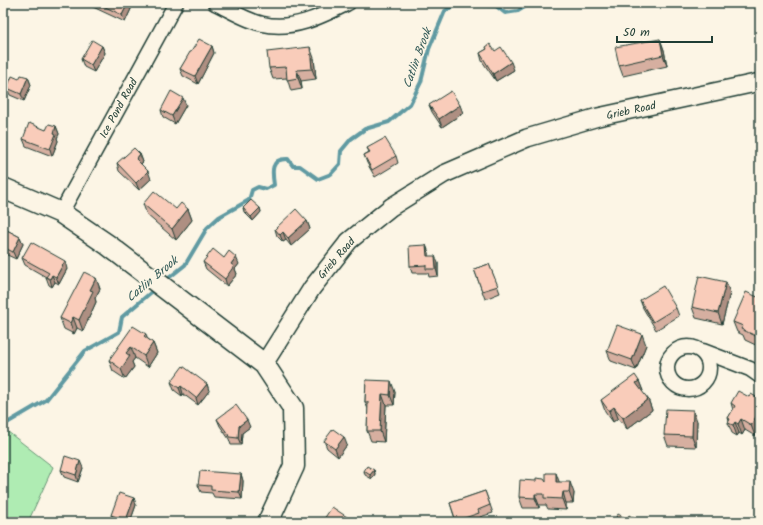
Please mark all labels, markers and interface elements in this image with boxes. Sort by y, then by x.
scale bar [617,18,712,44]
water label: Catlin Brook [398,23,438,91]
text: 50 m [623,23,650,42]
street label: Ice Pond Road [95,75,143,142]
street label: Grieb Road [605,97,658,125]
street label: Grieb Road [314,233,360,283]
water label: Catlin Brook [122,250,184,307]

